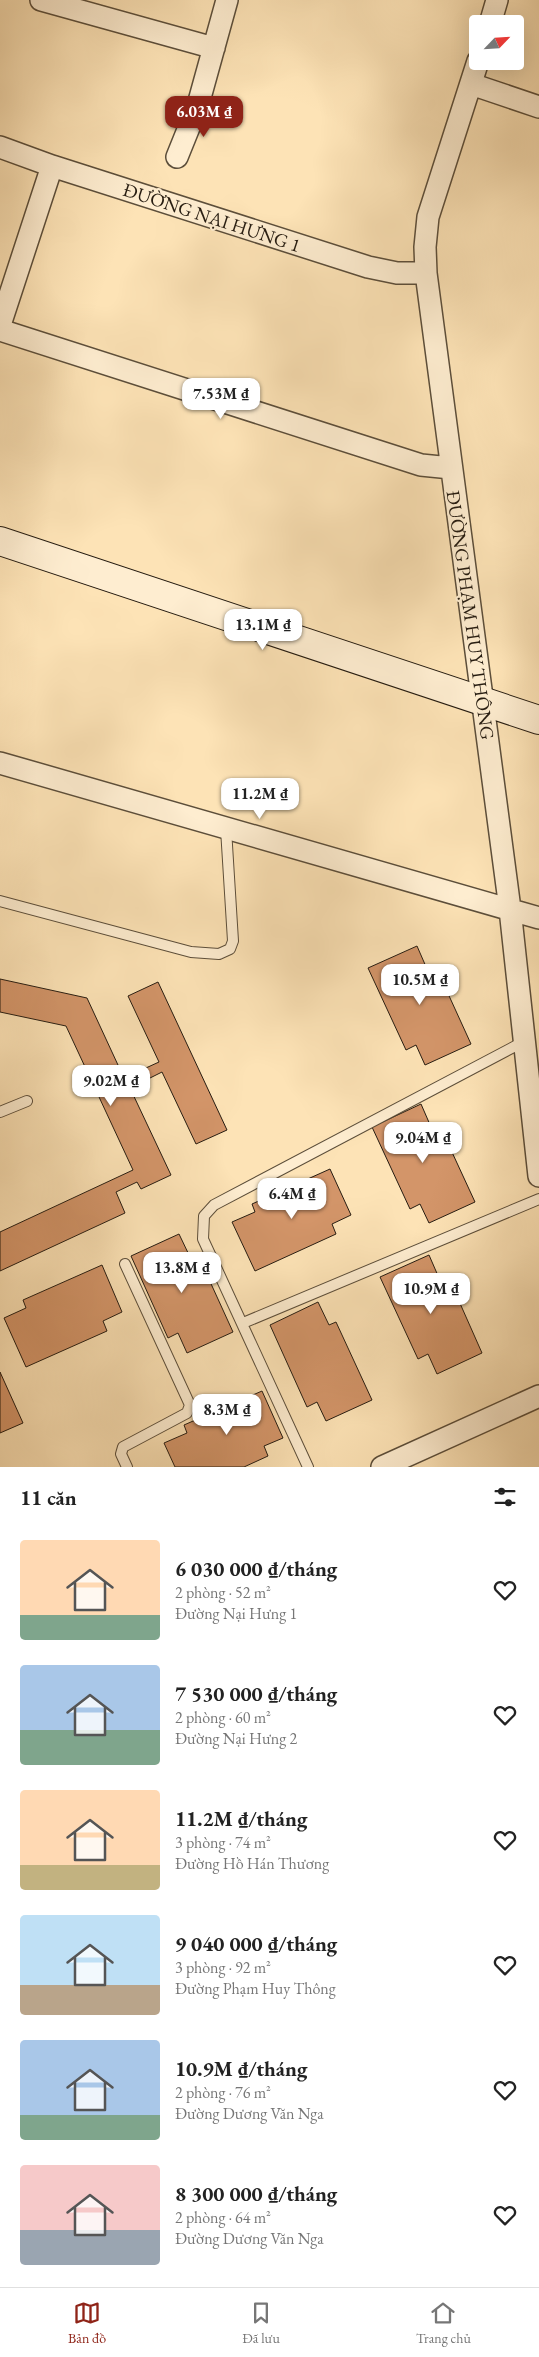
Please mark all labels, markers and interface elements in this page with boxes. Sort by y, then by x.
north arrow [469,15,524,70]
map controls [469,15,524,70]
pin: 6.03M ₫ [158,96,250,138]
text: 6.03M ₫ [176,101,232,122]
street label: ĐƯỜNG NẠI HƯNG 1 [120,177,304,258]
pin: 7.53M ₫ [175,378,267,420]
text: 7.53M ₫ [193,383,249,404]
street label: ĐƯỜNG PHẠM HUY THÔNG [441,489,500,741]
pin: 13.1M ₫ [217,608,309,651]
text: 13.1M ₫ [235,614,291,635]
pin: 11.2M ₫ [214,778,306,820]
text: 11.2M ₫ [232,783,288,804]
pin: 10.5M ₫ [374,964,466,1006]
text: 10.5M ₫ [392,969,448,990]
pin: 9.02M ₫ [65,1064,157,1107]
text: 9.02M ₫ [83,1070,139,1091]
pin: 9.04M ₫ [377,1122,469,1164]
text: 9.04M ₫ [395,1127,451,1148]
pin: 6.4M ₫ [251,1178,333,1220]
text: 6.4M ₫ [268,1183,316,1204]
pin: 13.8M ₫ [136,1252,228,1294]
text: 13.8M ₫ [154,1257,210,1278]
pin: 10.9M ₫ [385,1272,477,1315]
text: 10.9M ₫ [403,1278,459,1299]
pin: 8.3M ₫ [186,1394,268,1436]
text: 8.3M ₫ [203,1399,251,1420]
icon: filters [491,1483,519,1511]
text: 11 căn [20,1484,77,1511]
text: 6 030 000 ₫/tháng [175,1555,337,1582]
icon: home [60,1560,120,1620]
icon: heart [491,1576,519,1604]
text: 2 phòng · 52 m² [175,1582,271,1603]
text: Đường Nại Hưng 1 [175,1603,297,1624]
text: 7 530 000 ₫/tháng [175,1680,337,1707]
icon: home [60,1685,120,1745]
icon: heart [491,1701,519,1729]
text: 2 phòng · 60 m² [175,1707,271,1728]
text: Đường Nại Hưng 2 [175,1728,297,1749]
text: 11.2M ₫/tháng [175,1805,307,1832]
icon: home [60,1810,120,1870]
icon: heart [491,1826,519,1854]
text: 3 phòng · 74 m² [175,1832,271,1853]
text: Đường Hồ Hán Thương [175,1853,329,1874]
text: 9 040 000 ₫/tháng [175,1930,337,1957]
icon: home [60,1935,120,1995]
icon: heart [491,1951,519,1979]
text: 3 phòng · 92 m² [175,1957,271,1978]
text: Đường Phạm Huy Thông [175,1978,336,1999]
text: 10.9M ₫/tháng [175,2055,307,2082]
icon: home [60,2060,120,2120]
icon: heart [491,2076,519,2104]
text: 2 phòng · 76 m² [175,2082,271,2103]
text: Đường Dương Văn Nga [175,2103,324,2124]
text: 8 300 000 ₫/tháng [175,2180,337,2207]
icon: home [60,2185,120,2245]
icon: heart [491,2201,519,2229]
text: 2 phòng · 64 m² [175,2207,271,2228]
text: Đường Dương Văn Nga [175,2228,324,2249]
tab: Bản đồ [68,2299,106,2347]
tab: Đã lưu [242,2299,280,2347]
tab: Trang chủ [416,2299,471,2347]

